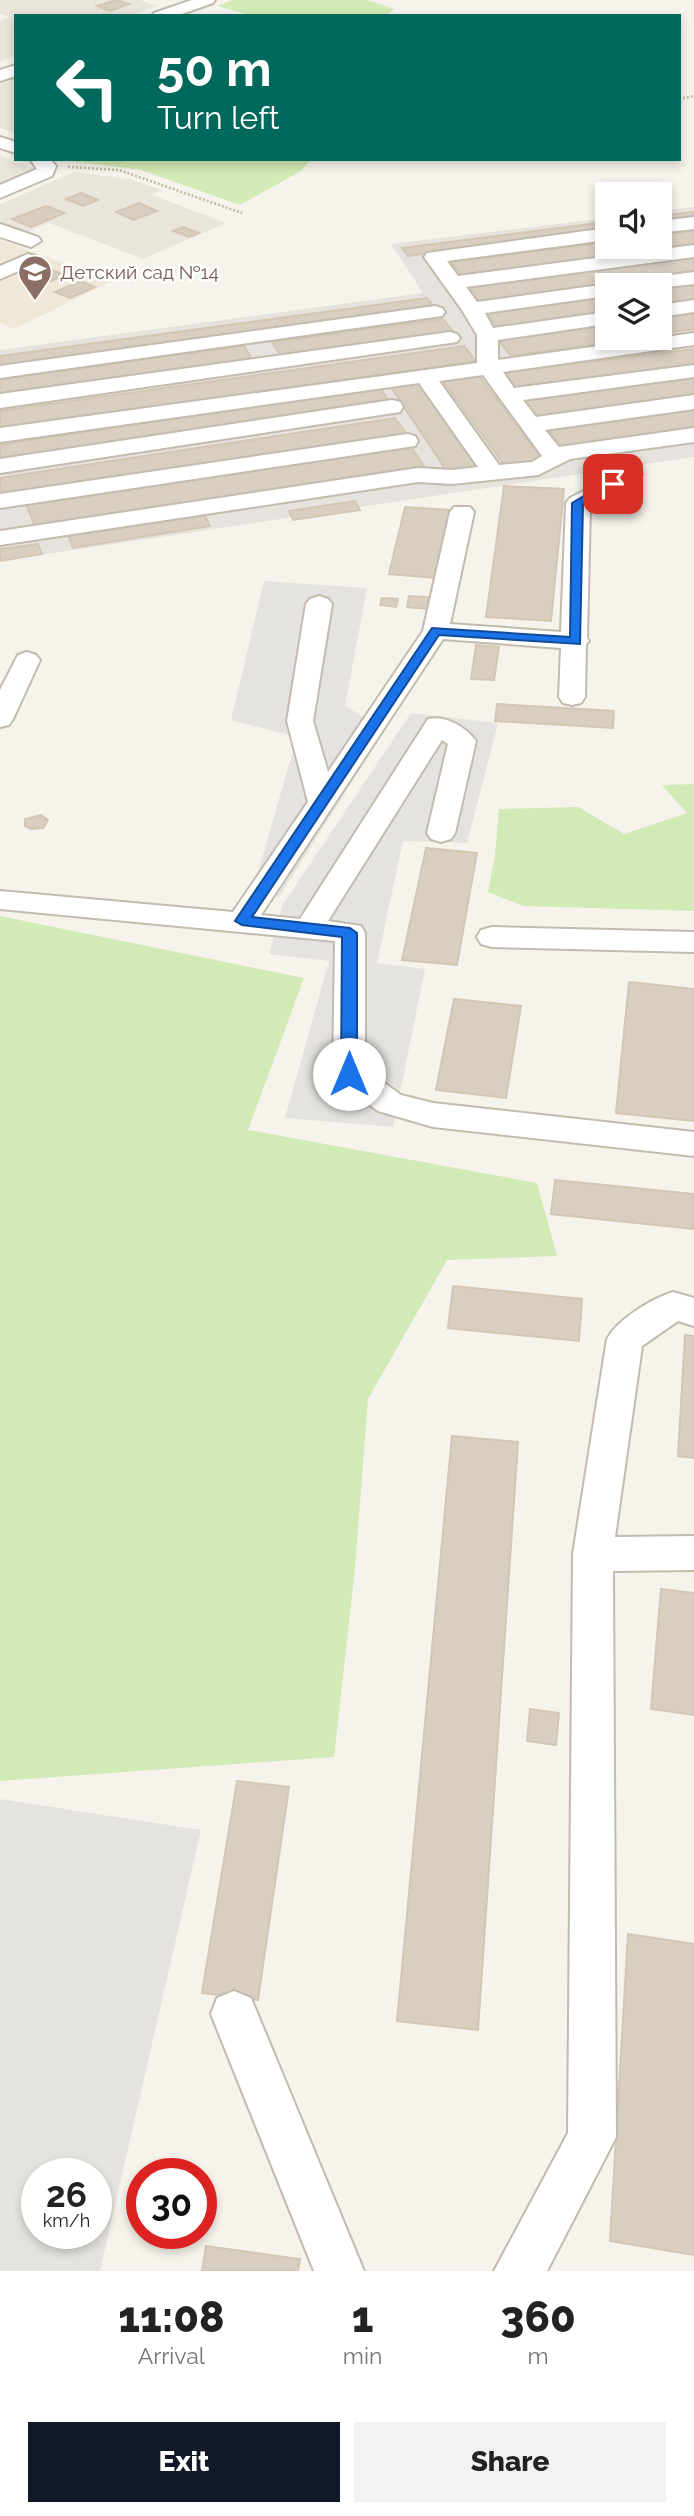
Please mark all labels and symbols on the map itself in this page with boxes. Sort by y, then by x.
school or university icon: Детский сад №14 [16,253,54,302]
place label: Детский сад №14 [60,261,219,283]
pin [583,454,643,514]
position arrow [312,1037,386,1111]
speed limit sign: 30 [126,2158,217,2249]

